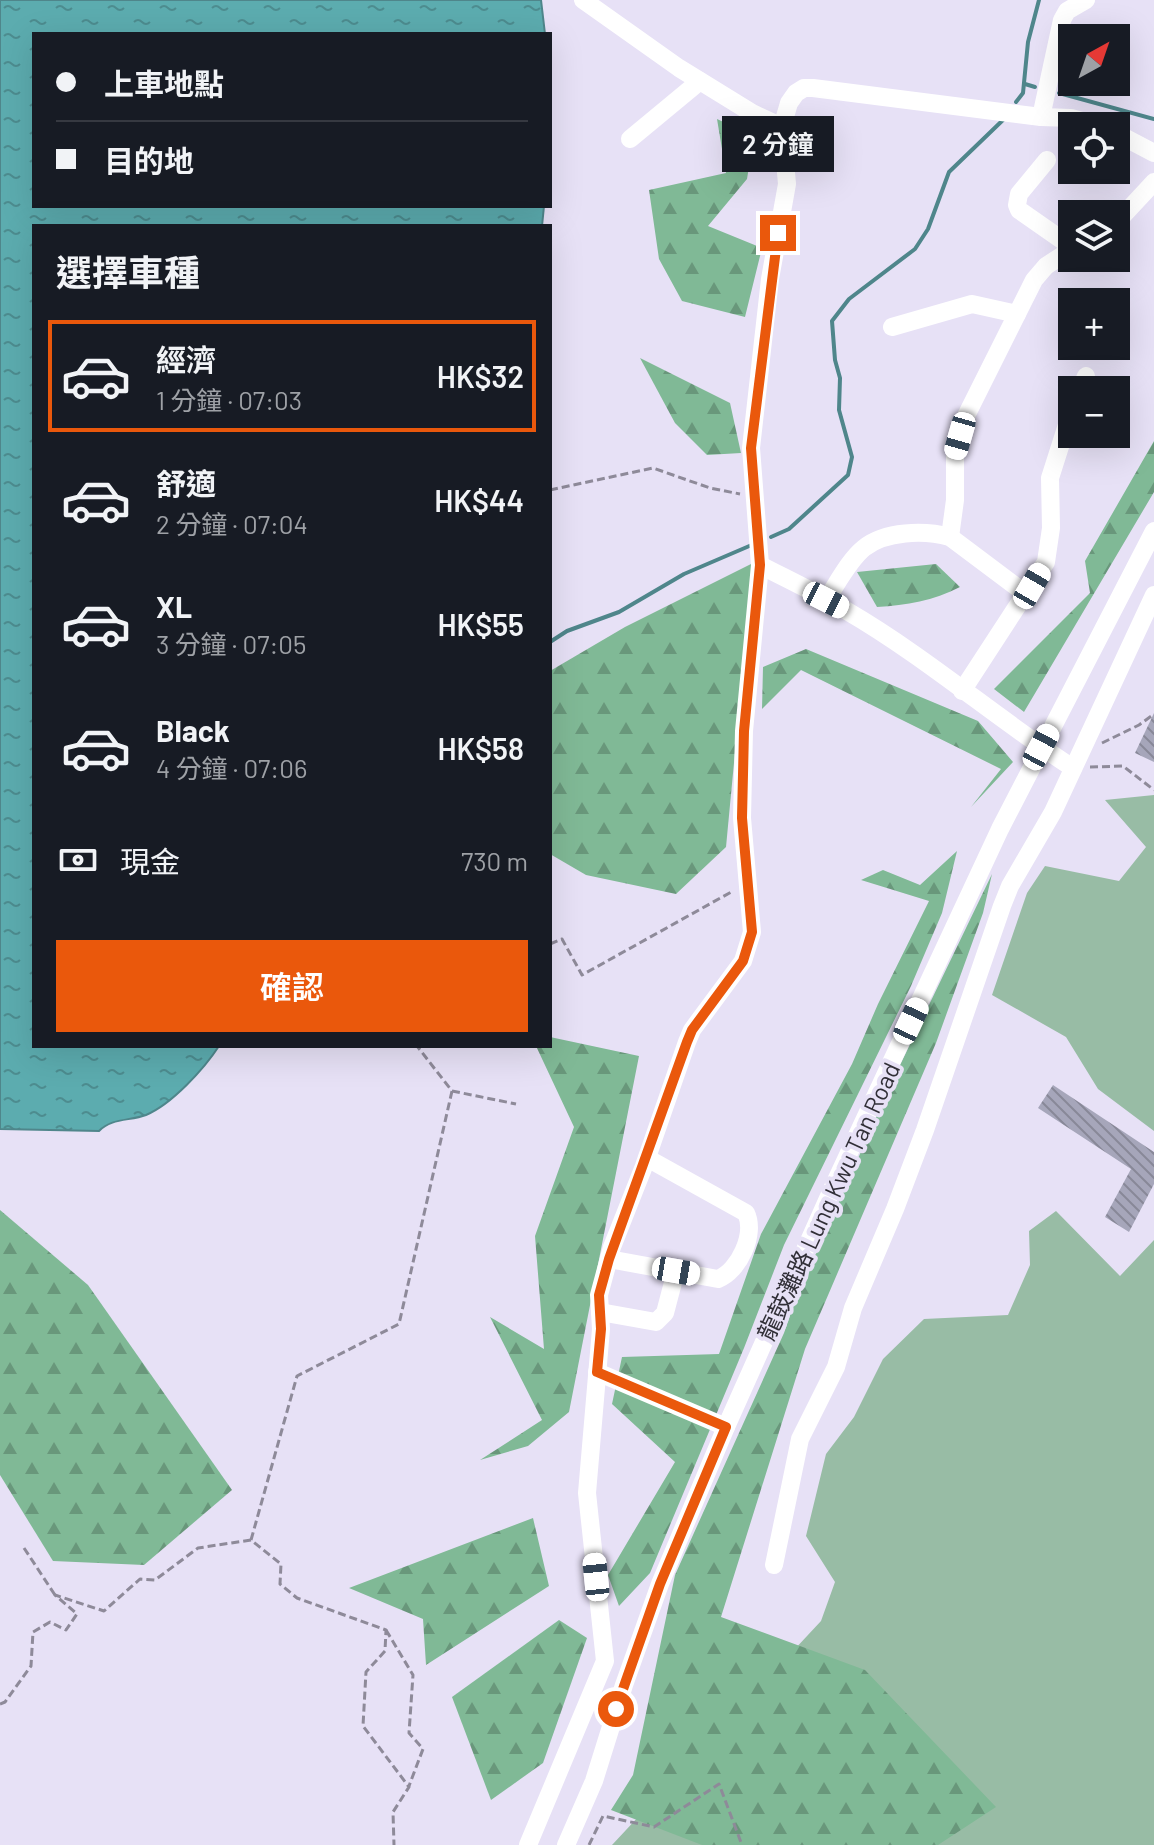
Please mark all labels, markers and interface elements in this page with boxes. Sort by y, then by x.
north arrow [1058,24,1130,96]
map controls [1058,24,1130,448]
text: 上車地點 [104,65,224,101]
button: locate [1058,112,1130,184]
callout: 2 分鐘 [722,117,834,173]
text: 2 分鐘 [742,128,814,159]
text: 目的地 [104,142,194,178]
button: layers [1058,200,1130,272]
route end [760,215,796,251]
text: 選擇車種 [56,250,200,293]
button: + [1058,288,1130,360]
icon: car [60,340,132,412]
text: 經濟 [156,341,216,377]
text: HK$32 [437,358,524,394]
button: − [1058,376,1130,448]
text: 1 分鐘 · 07:03 [156,384,302,415]
car [942,410,978,462]
icon: car [60,464,132,536]
text: 舒適 [156,465,216,501]
text: HK$44 [434,482,524,518]
text: 2 分鐘 · 07:04 [156,508,308,539]
car [1010,559,1054,613]
car [799,578,853,622]
icon: car [60,588,132,660]
text: XL [156,588,192,624]
text: HK$55 [437,606,524,642]
text: 3 分鐘 · 07:05 [156,628,306,659]
icon: car [60,712,132,784]
text: Black [156,712,230,748]
car [1019,720,1063,774]
text: HK$58 [437,730,524,766]
text: 4 分鐘 · 07:06 [156,752,307,783]
icon: cash [56,838,100,882]
text: 現金 [120,843,180,879]
text: 730 m [461,845,528,876]
button: 確認 [56,940,528,1032]
car [890,994,932,1048]
street label: 龍鼓灘路 Lung Kwu Tan Road [751,1057,905,1345]
car [650,1255,702,1287]
car [582,1552,610,1602]
route start [598,1691,634,1727]

